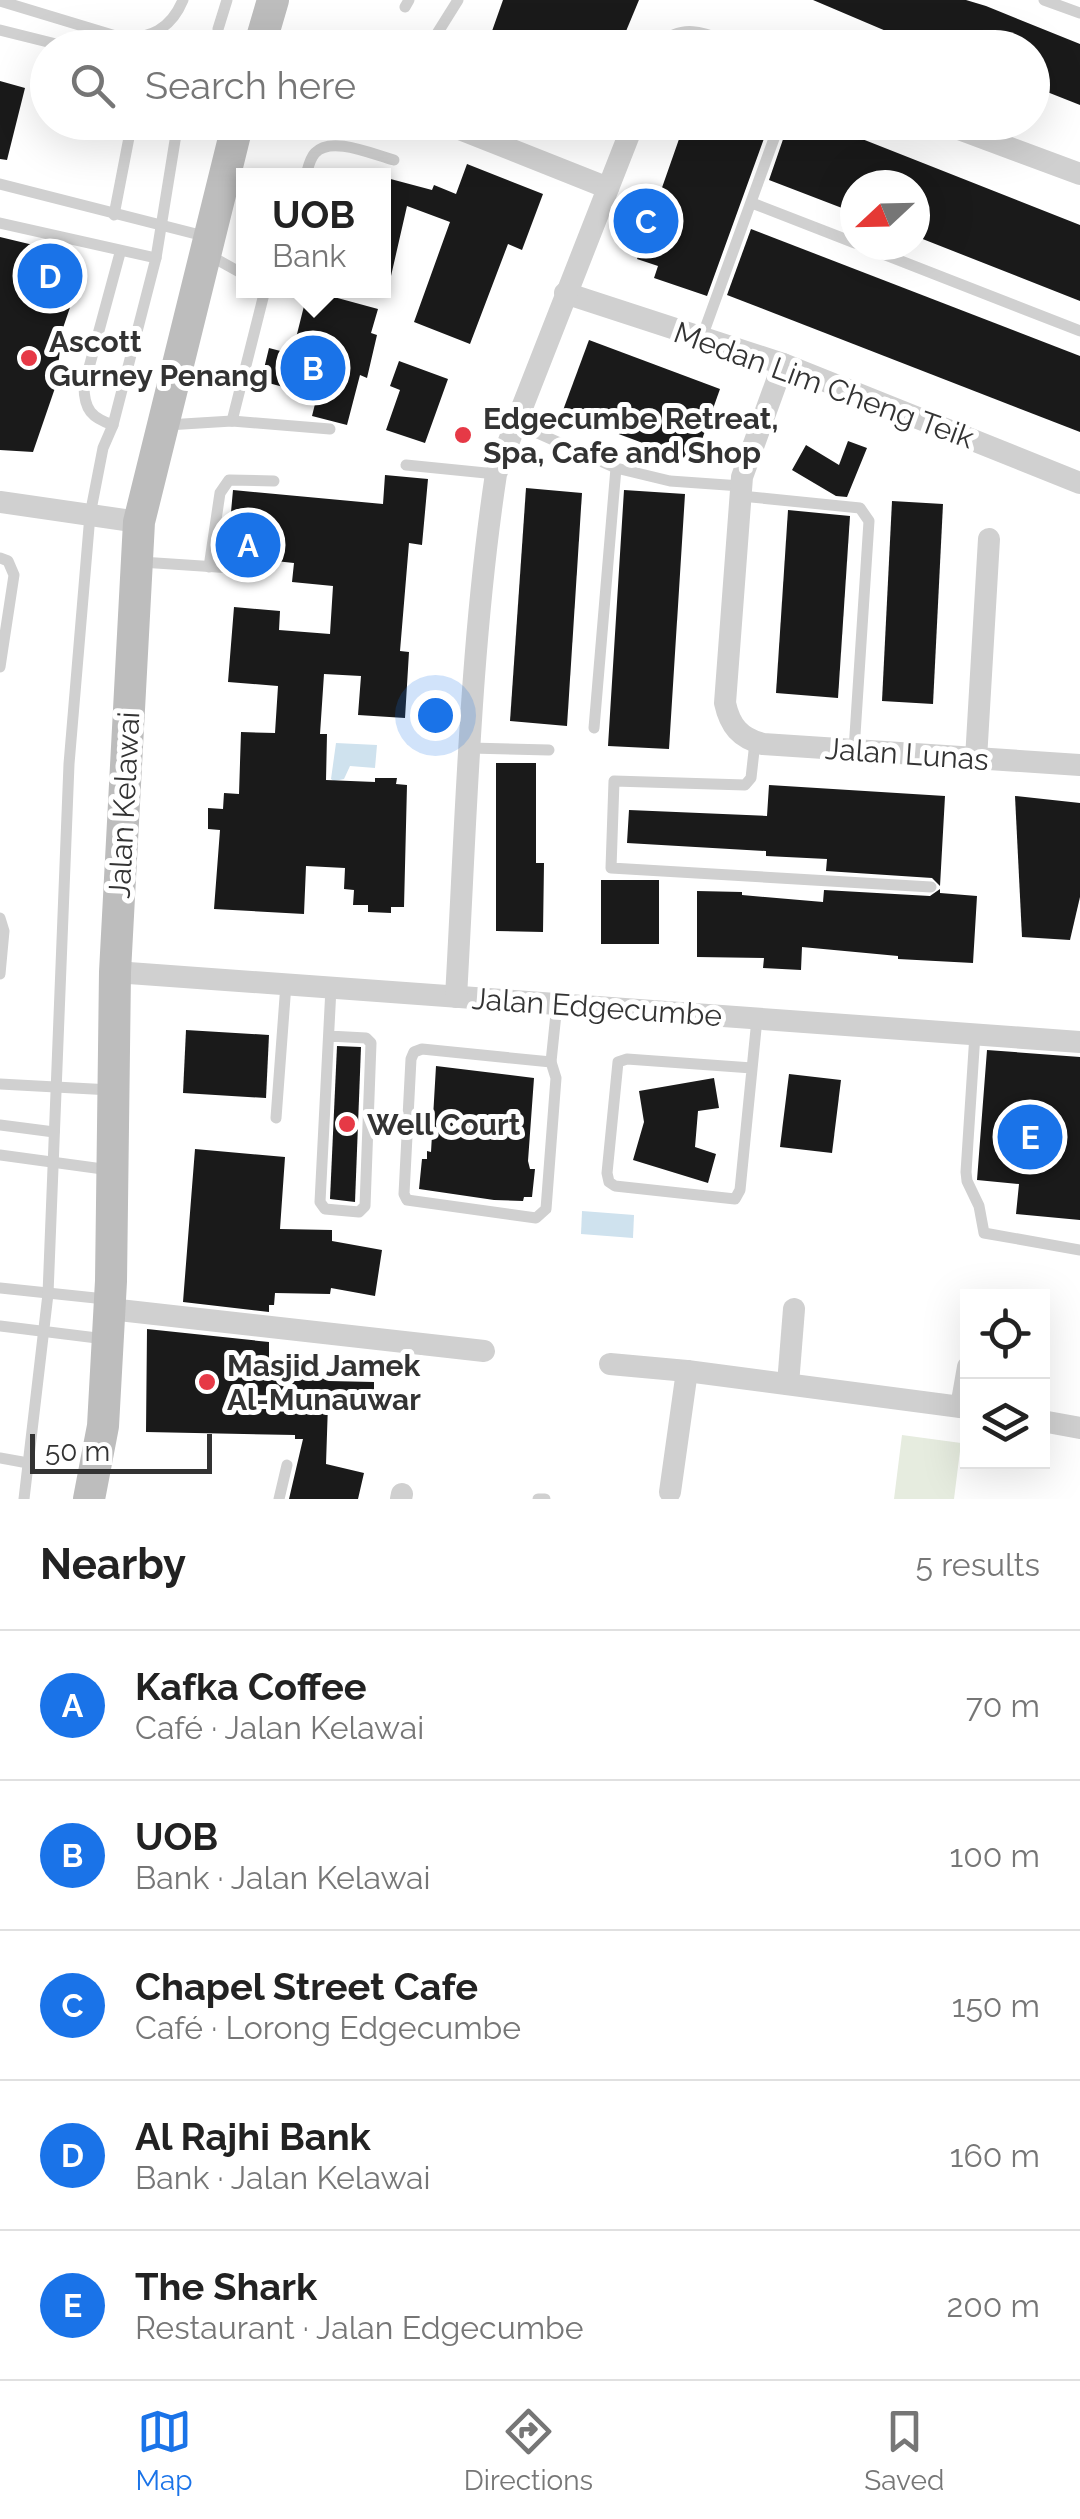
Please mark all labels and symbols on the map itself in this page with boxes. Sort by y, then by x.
north arrow [840,170,930,260]
pin: C [614,184,678,258]
pin: D [18,238,82,314]
street label: Medan Lim Cheng Teik [669,314,979,456]
place label: Ascott Gurney Penang [49,324,268,393]
pin: B [280,330,346,406]
marker: Ascott Gurney Penang [18,347,40,369]
place label: Edgecumbe Retreat, Spa, Cafe and Shop [483,401,778,470]
marker: Edgecumbe Retreat, Spa, Cafe and Shop [452,424,474,446]
pin: A [216,508,280,582]
your location [410,690,461,741]
street label: Jalan Kelawai [102,711,146,899]
street label: Jalan Lunas [824,731,990,777]
street label: Jalan Edgecumbe [471,981,723,1033]
pin: E [998,1100,1062,1174]
place label: Well Court [367,1107,521,1142]
marker: Well Court [336,1113,358,1135]
place label: Masjid Jamek Al-Munauwar [227,1348,421,1417]
marker: Masjid Jamek Al-Munauwar [196,1371,218,1393]
scale bar [30,1429,212,1474]

